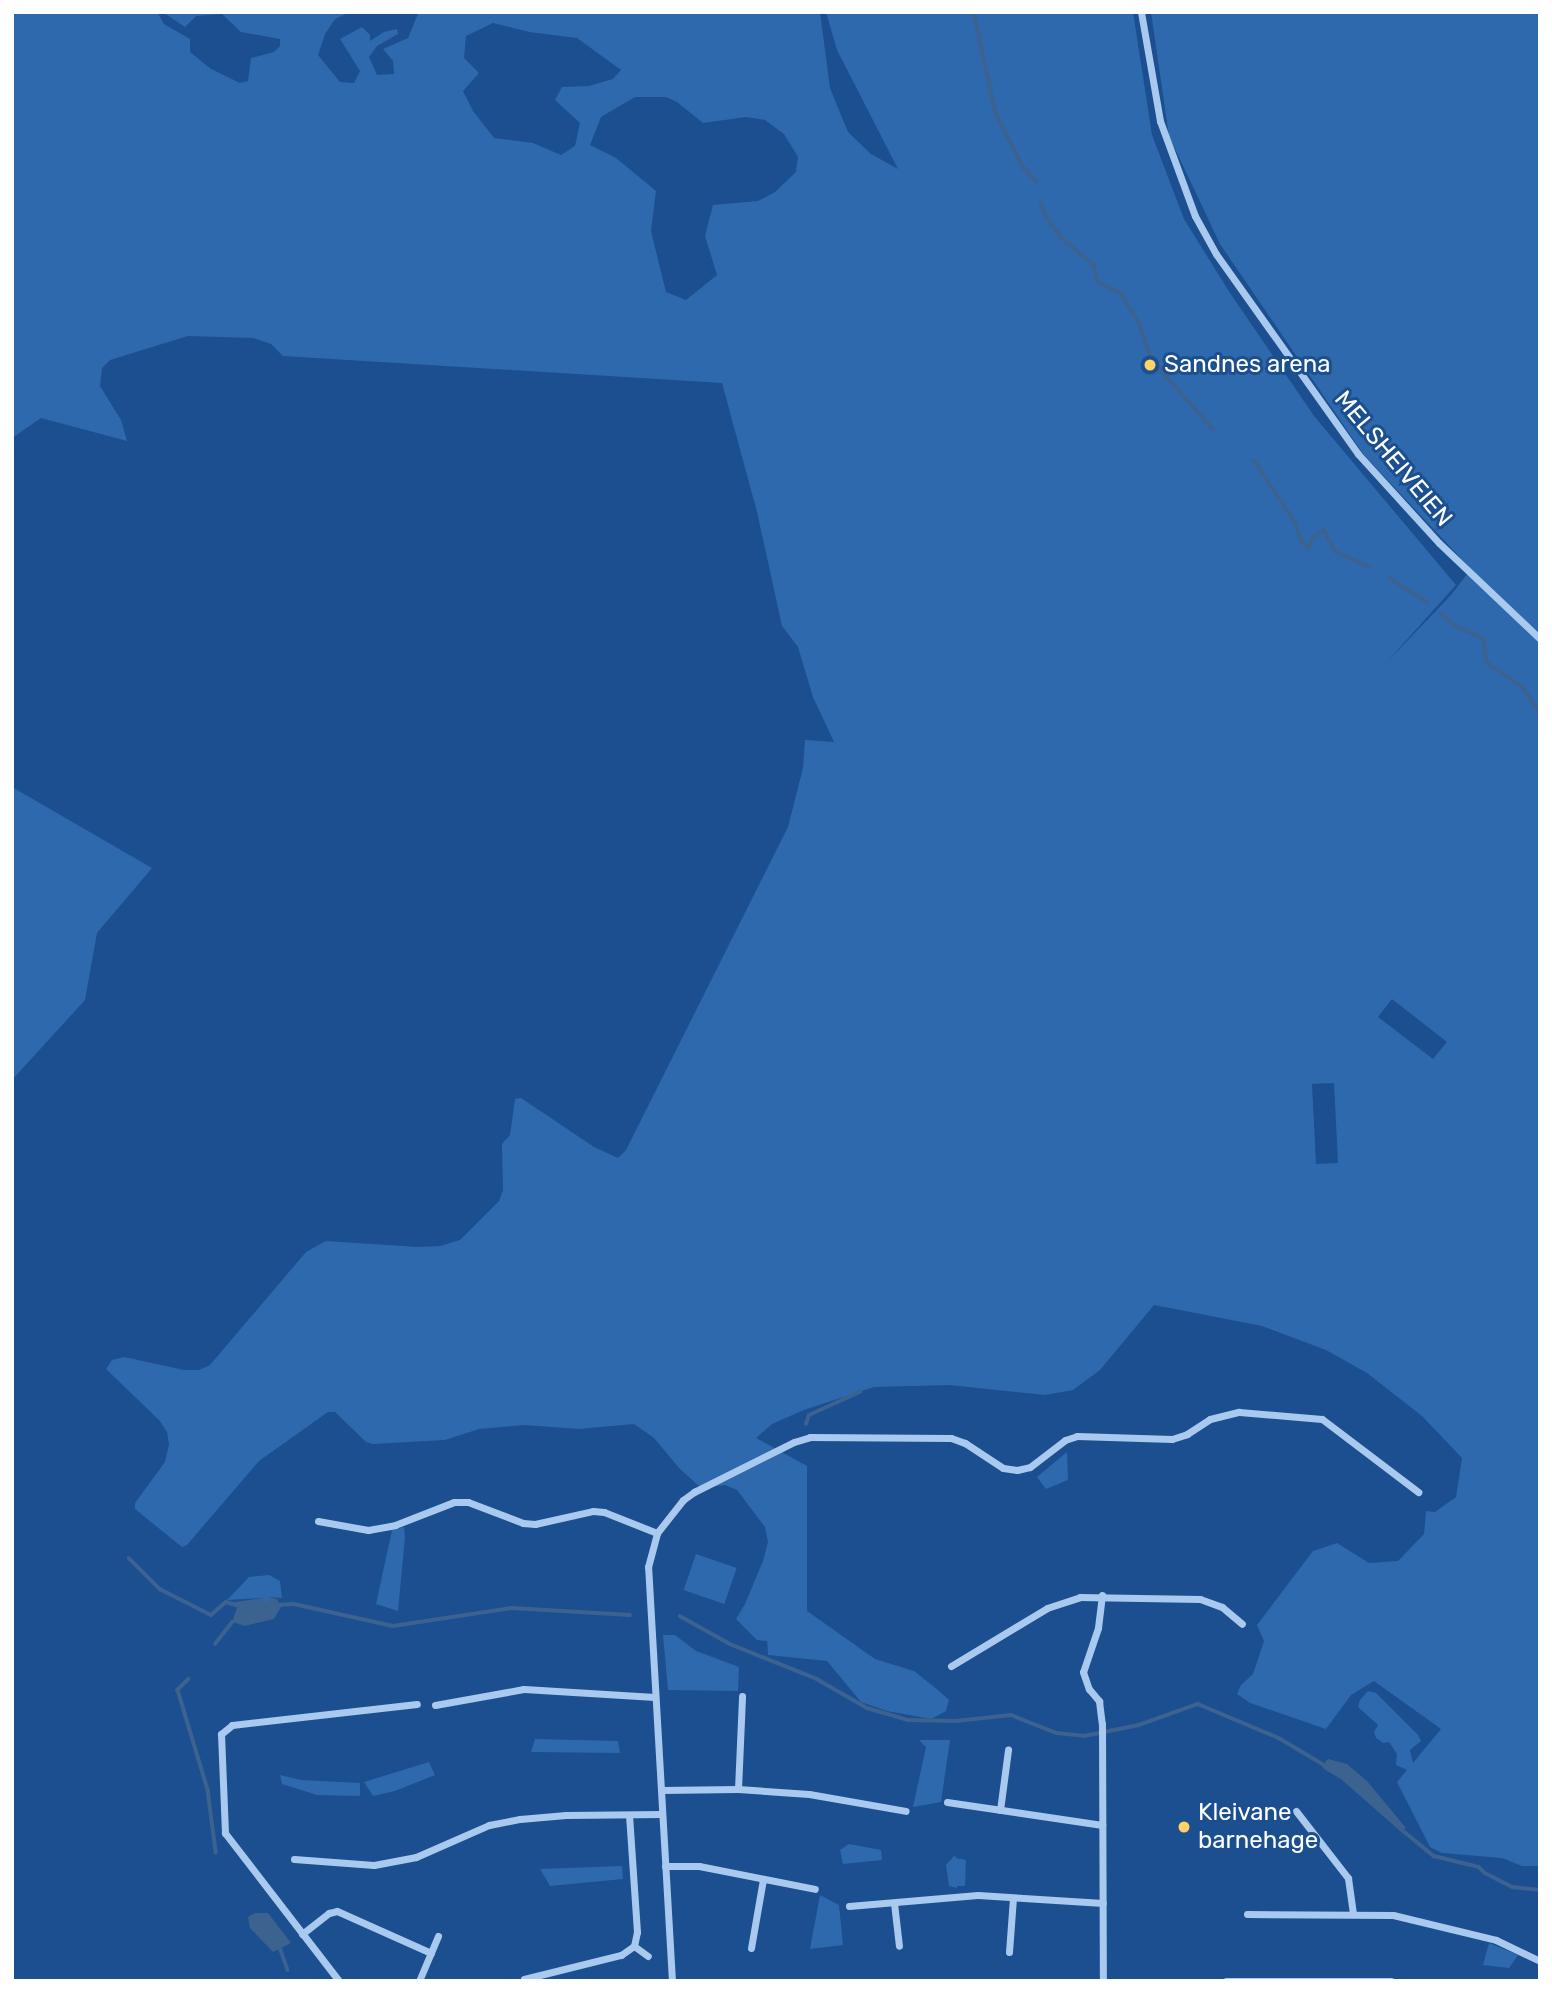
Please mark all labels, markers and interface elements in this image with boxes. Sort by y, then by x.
place label: Sandnes arena [1164,351,1330,379]
marker: Sandnes arena [1142,357,1158,373]
street label: MELSHEIVEIEN [1328,385,1458,533]
place label: Kleivane barnehage [1198,1799,1318,1855]
marker: Kleivane barnehage [1176,1819,1192,1835]

